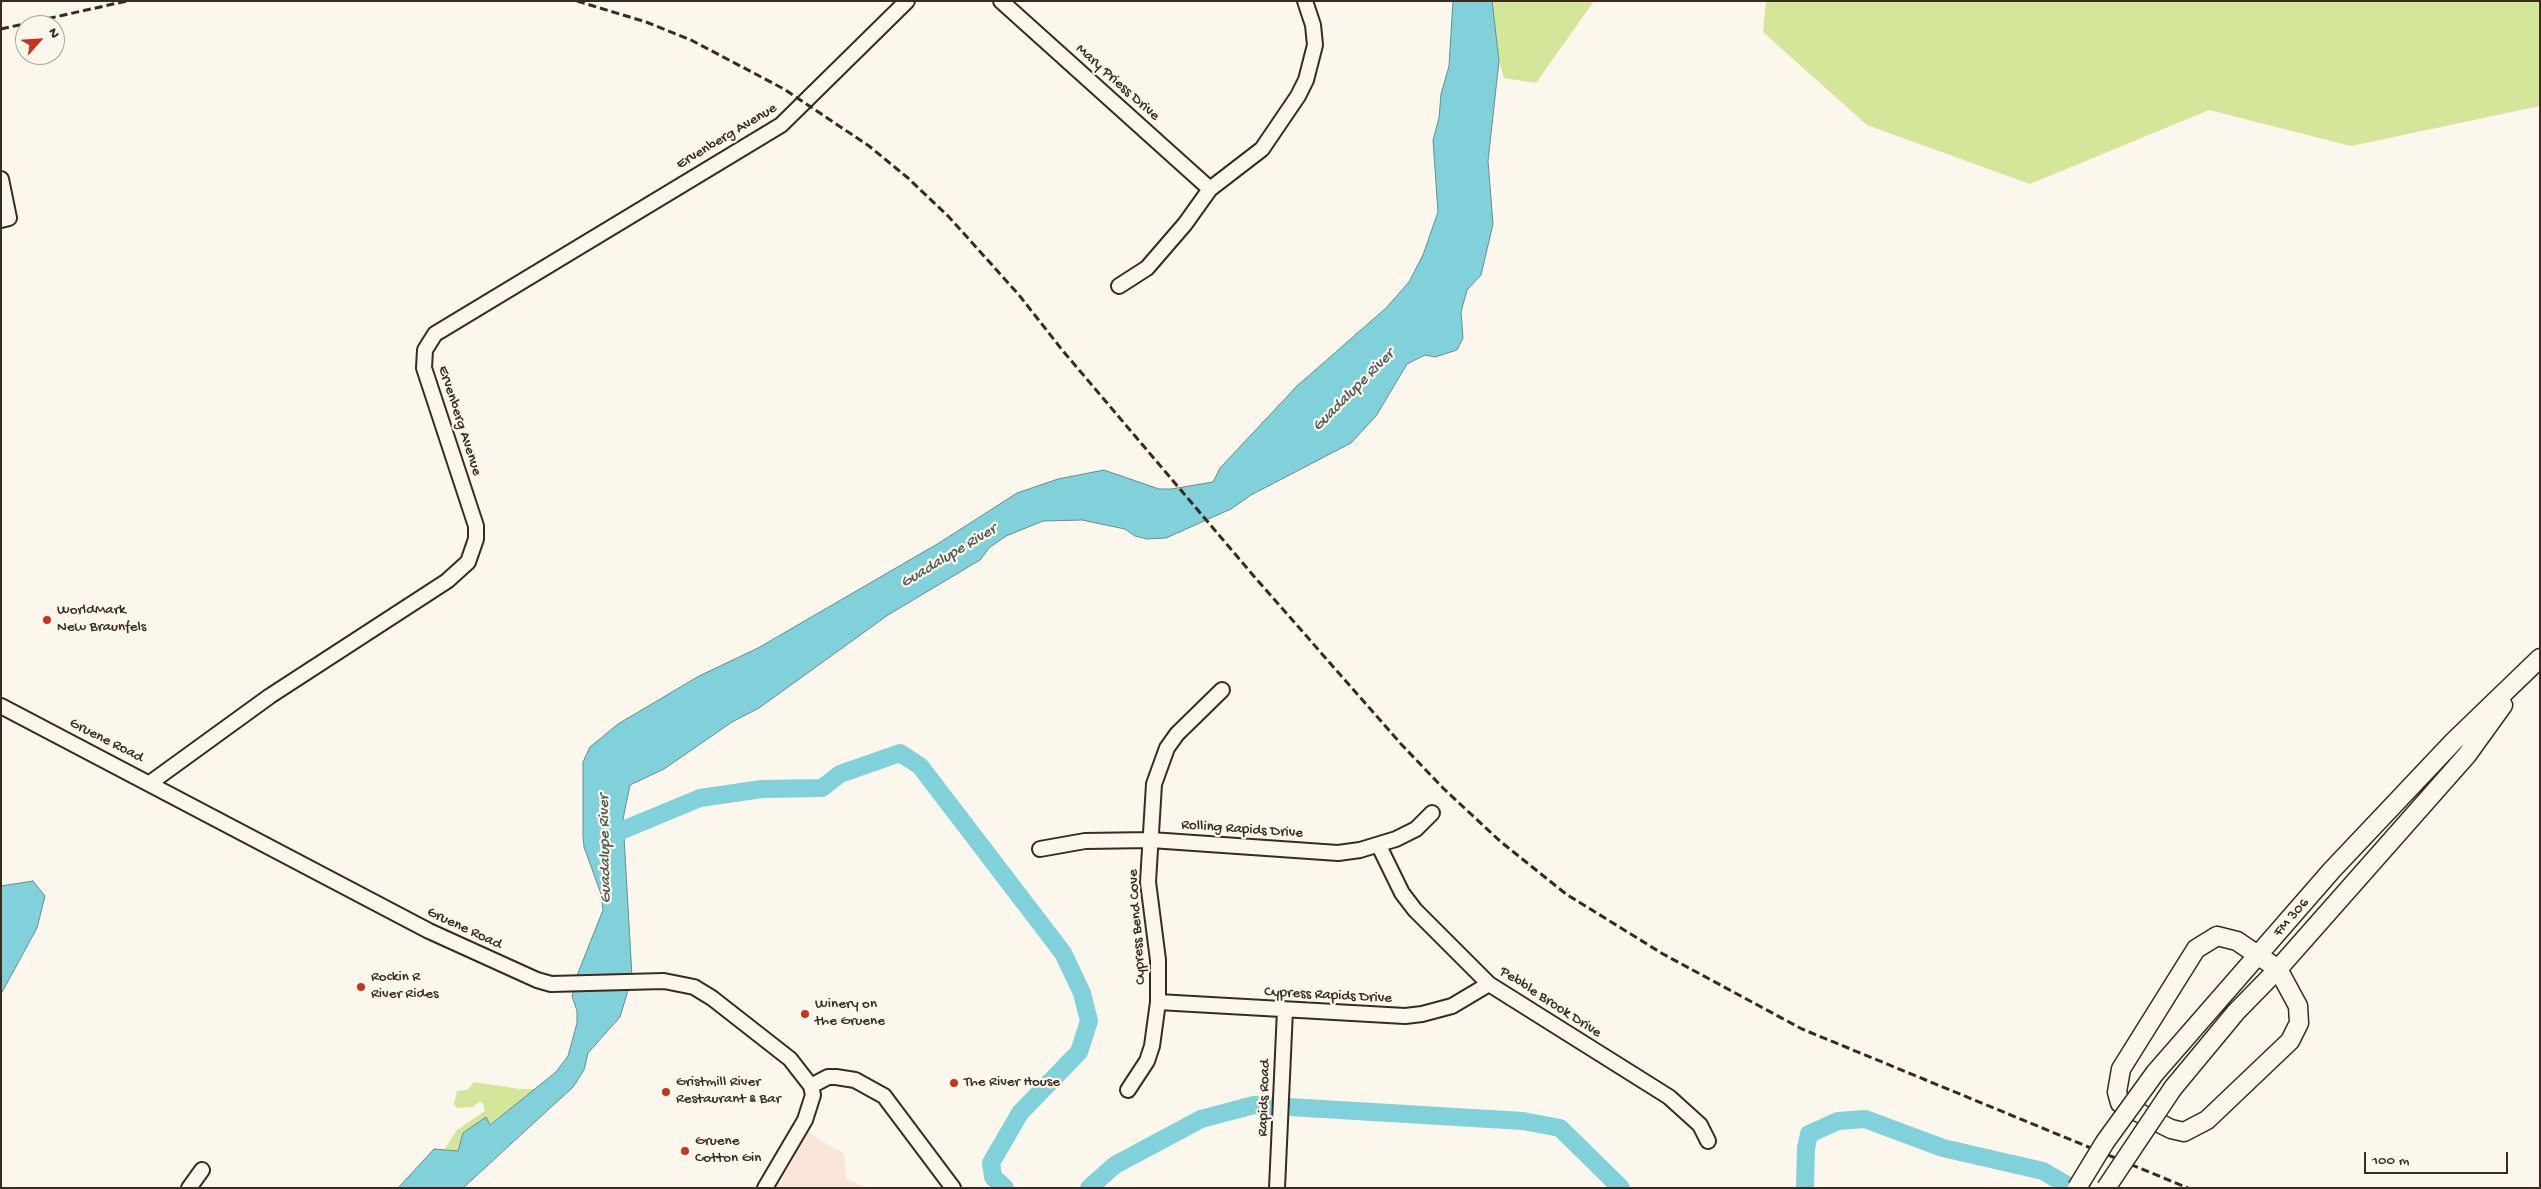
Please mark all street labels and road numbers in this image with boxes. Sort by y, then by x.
street label: Mary Priess Drive [1071,41,1163,125]
street label: Ervenberg Avenue [673,100,781,174]
street label: Ervenberg Avenue [433,364,485,478]
street label: Gruene Road [66,715,146,767]
street label: Rolling Rapids Drive [1180,817,1304,843]
street label: Cypress Bend Cove [1125,869,1151,985]
street label: FM 306 [2270,895,2314,941]
street label: Gruene Road [424,904,504,954]
street label: Pebble Brook Drive [1496,963,1604,1043]
street label: Cypress Rapids Drive [1264,984,1392,1008]
street label: Rapids Road [1255,1059,1275,1137]

